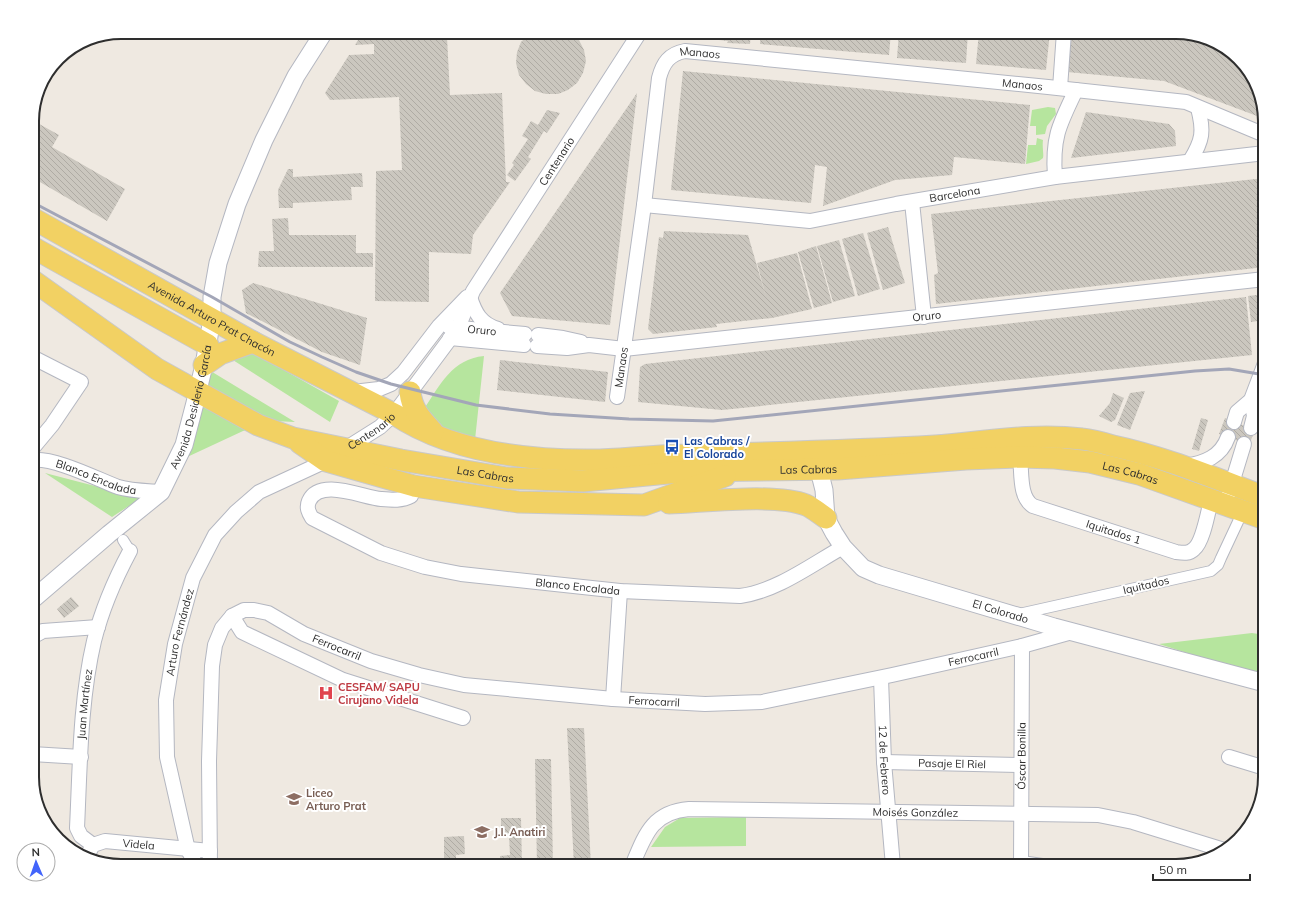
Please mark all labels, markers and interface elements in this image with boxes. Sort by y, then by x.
street label: Manaos [678,43,721,61]
street label: Manaos [1002,75,1044,93]
street label: Centenario [536,134,578,188]
street label: Barcelona [928,183,981,205]
street label: Avenida Arturo Prat Chacón [146,278,278,359]
street label: Oruro [911,307,942,324]
street label: Oruro [467,322,497,338]
street label: Avenida Desiderio García [166,344,214,471]
street label: Manaos [611,346,631,389]
street label: Centenario [345,409,398,453]
place label: Las Cabras / El Colorado [684,434,750,461]
bus stop icon: Las Cabras / El Colorado [663,438,681,456]
street label: Blanco Encalada [54,456,137,497]
street label: Las Cabras [1101,458,1160,487]
street label: Las Cabras [780,462,837,477]
street label: Las Cabras [456,463,514,485]
street label: Iquitados 1 [1084,517,1143,547]
street label: Iquitados [1121,573,1171,597]
street label: Blanco Encalada [535,575,621,598]
street label: Arturo Fernández [163,587,197,677]
street label: El Colorado [971,596,1030,626]
street label: Ferrocarril [310,631,363,663]
street label: Ferrocarril [947,644,1000,669]
street label: Juan Martínez [74,668,95,740]
place label: CESFAM/ SAPU Cirujano Videla [338,680,420,707]
hospital icon: CESFAM/ SAPU Cirujano Videla [317,684,335,702]
street label: Ferrocarril [628,693,680,710]
street label: Óscar Bonilla [1014,722,1029,790]
street label: 12 de Febrero [876,725,894,796]
street label: Pasaje El Riel [918,756,986,771]
place label: Liceo Arturo Prat [306,786,366,813]
school or university icon: Liceo Arturo Prat [285,790,303,808]
street label: Moisés González [873,805,959,820]
school or university icon: J.I. Anatiri [473,823,491,841]
place label: J.I. Anatiri [494,825,545,839]
street label: Videla [122,836,155,853]
north arrow [16,842,56,882]
text: N [31,845,40,859]
scale bar [1153,856,1250,882]
text: 50 m [1159,862,1187,877]

